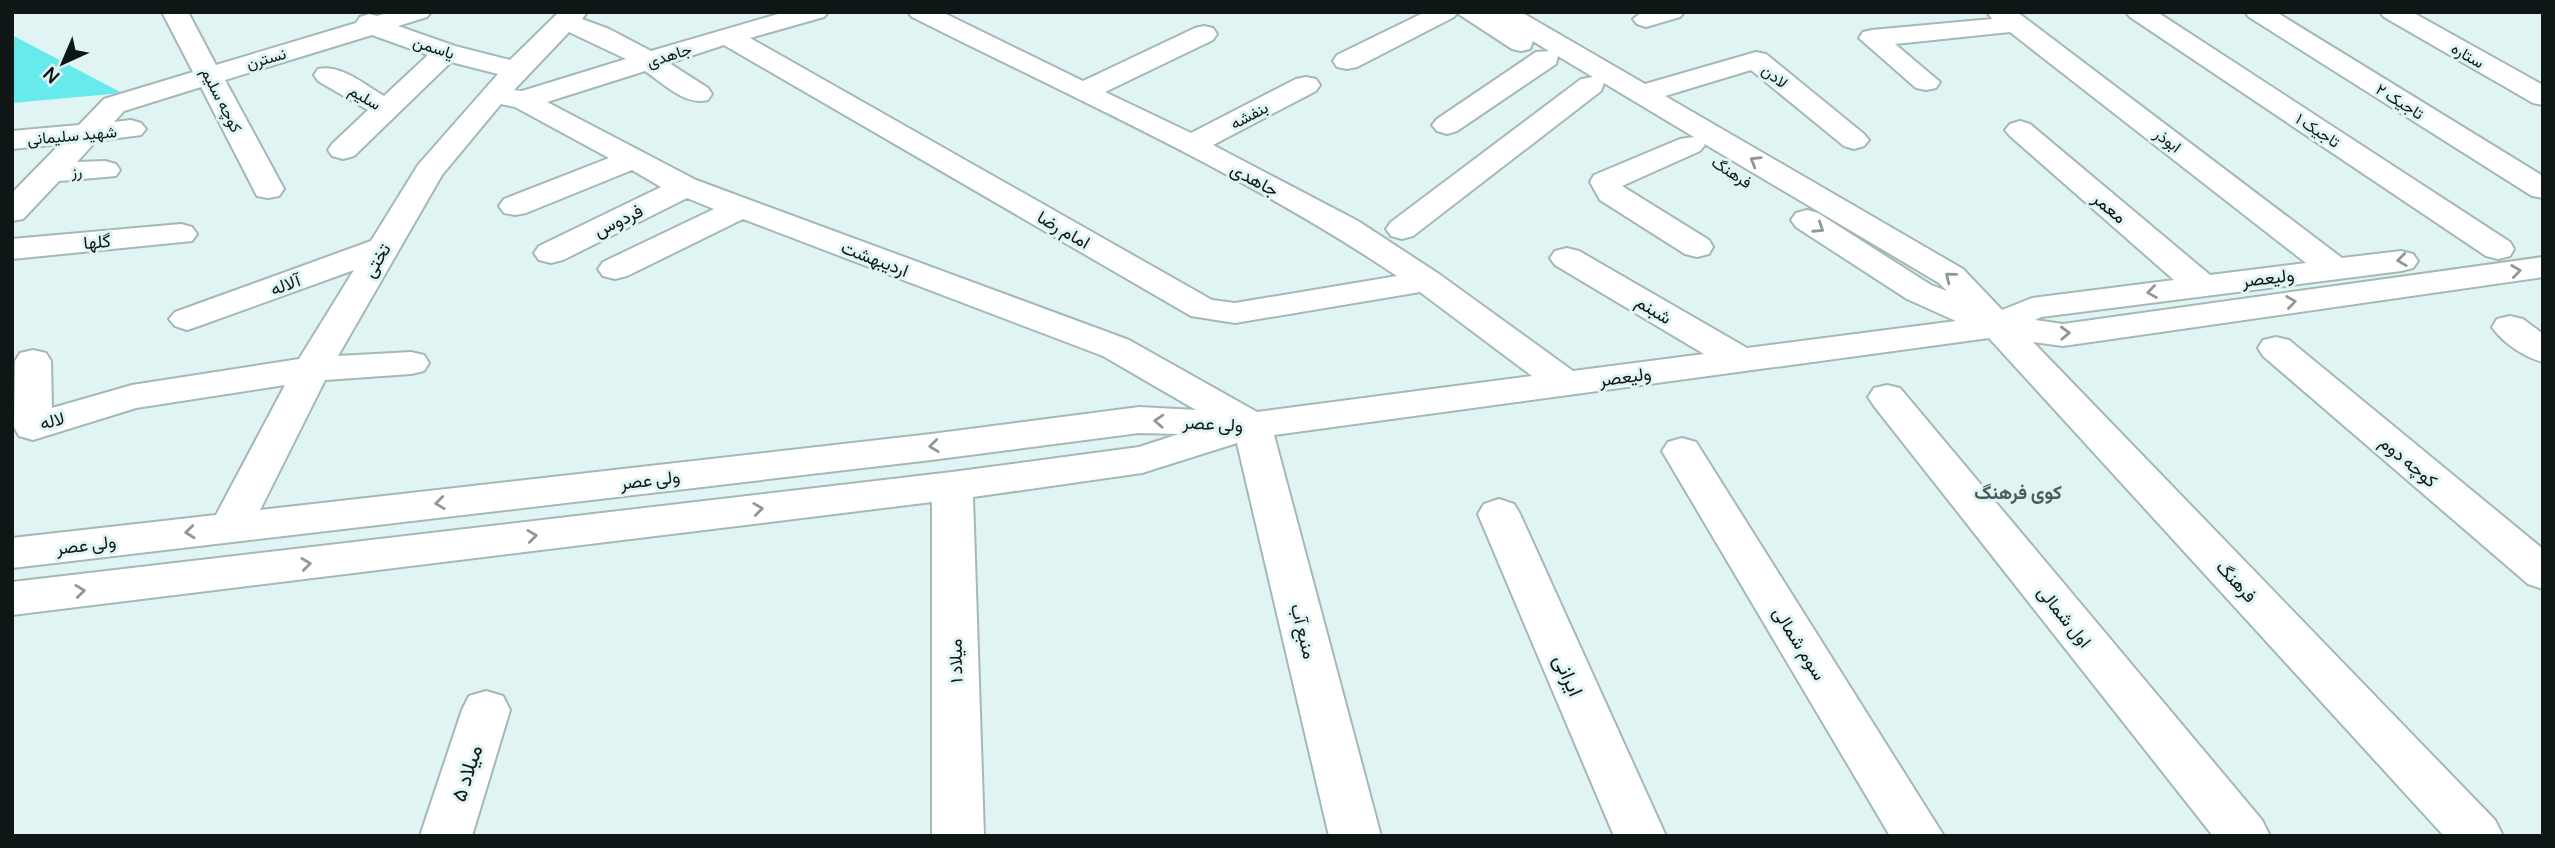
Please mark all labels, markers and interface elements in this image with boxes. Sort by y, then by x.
north arrow [28,28,98,98]
street label: یاسمن [410,30,458,64]
street label: جاهدی [644,37,694,73]
street label: ستاره [2448,37,2488,73]
street label: نسترن [244,42,288,74]
street label: لادن [1757,59,1793,93]
text: N [37,61,65,89]
street label: کوچه سلیم [195,64,248,137]
street label: تاجیک ۲ [2372,78,2428,124]
street label: سلیم [345,79,385,115]
street label: بنفشه [1226,96,1272,134]
street label: تاجیک ۱ [2292,107,2344,153]
street label: شهید سلیمانی [26,120,118,150]
street label: ابوذر [2149,122,2186,157]
street label: فرهنگ [1708,151,1756,193]
street label: جاهدی [1227,156,1283,202]
one-way arrow [1750,156,1763,169]
street label: رز [70,160,83,182]
street label: معمر [2087,185,2132,228]
street label: فردوس [590,198,646,242]
street label: امام رضا [1033,204,1095,255]
one-way arrow [1811,219,1824,232]
street label: گلها [82,228,112,254]
street label: اردیبهشت [838,234,912,282]
street label: تختی [356,238,396,282]
one-way arrow [2396,253,2408,268]
street label: ولیعصر [2240,262,2295,292]
one-way arrow [2510,263,2522,278]
street label: آلاله [267,267,305,300]
one-way arrow [1945,273,1957,286]
one-way arrow [2146,284,2158,299]
street label: شبنم [1631,289,1676,330]
one-way arrow [2285,295,2296,310]
one-way arrow [2060,325,2071,341]
street label: ولیعصر [1596,360,1653,392]
street label: لاله [37,405,67,435]
street label: ولی عصر [1181,409,1244,437]
one-way arrow [1154,413,1165,428]
street label: کوچه دوم [2374,430,2443,493]
one-way arrow [928,439,940,454]
street label: ولی عصر [618,463,681,495]
district label: کوی فرهنگ [1974,479,2062,505]
one-way arrow [434,495,446,510]
one-way arrow [752,502,763,517]
one-way arrow [184,524,195,539]
street label: ولی عصر [54,528,117,560]
one-way arrow [526,529,538,544]
street label: فرهنگ [2211,555,2263,607]
one-way arrow [300,556,312,571]
street label: اول شمالی [2033,580,2097,652]
one-way arrow [74,584,86,599]
street label: منبع آب [1285,601,1322,661]
street label: سوم شمالی [1767,602,1832,685]
street label: میلاد ۱ [943,639,967,683]
street label: ایرانی [1547,650,1591,700]
street label: میلاد ۵ [444,741,488,805]

